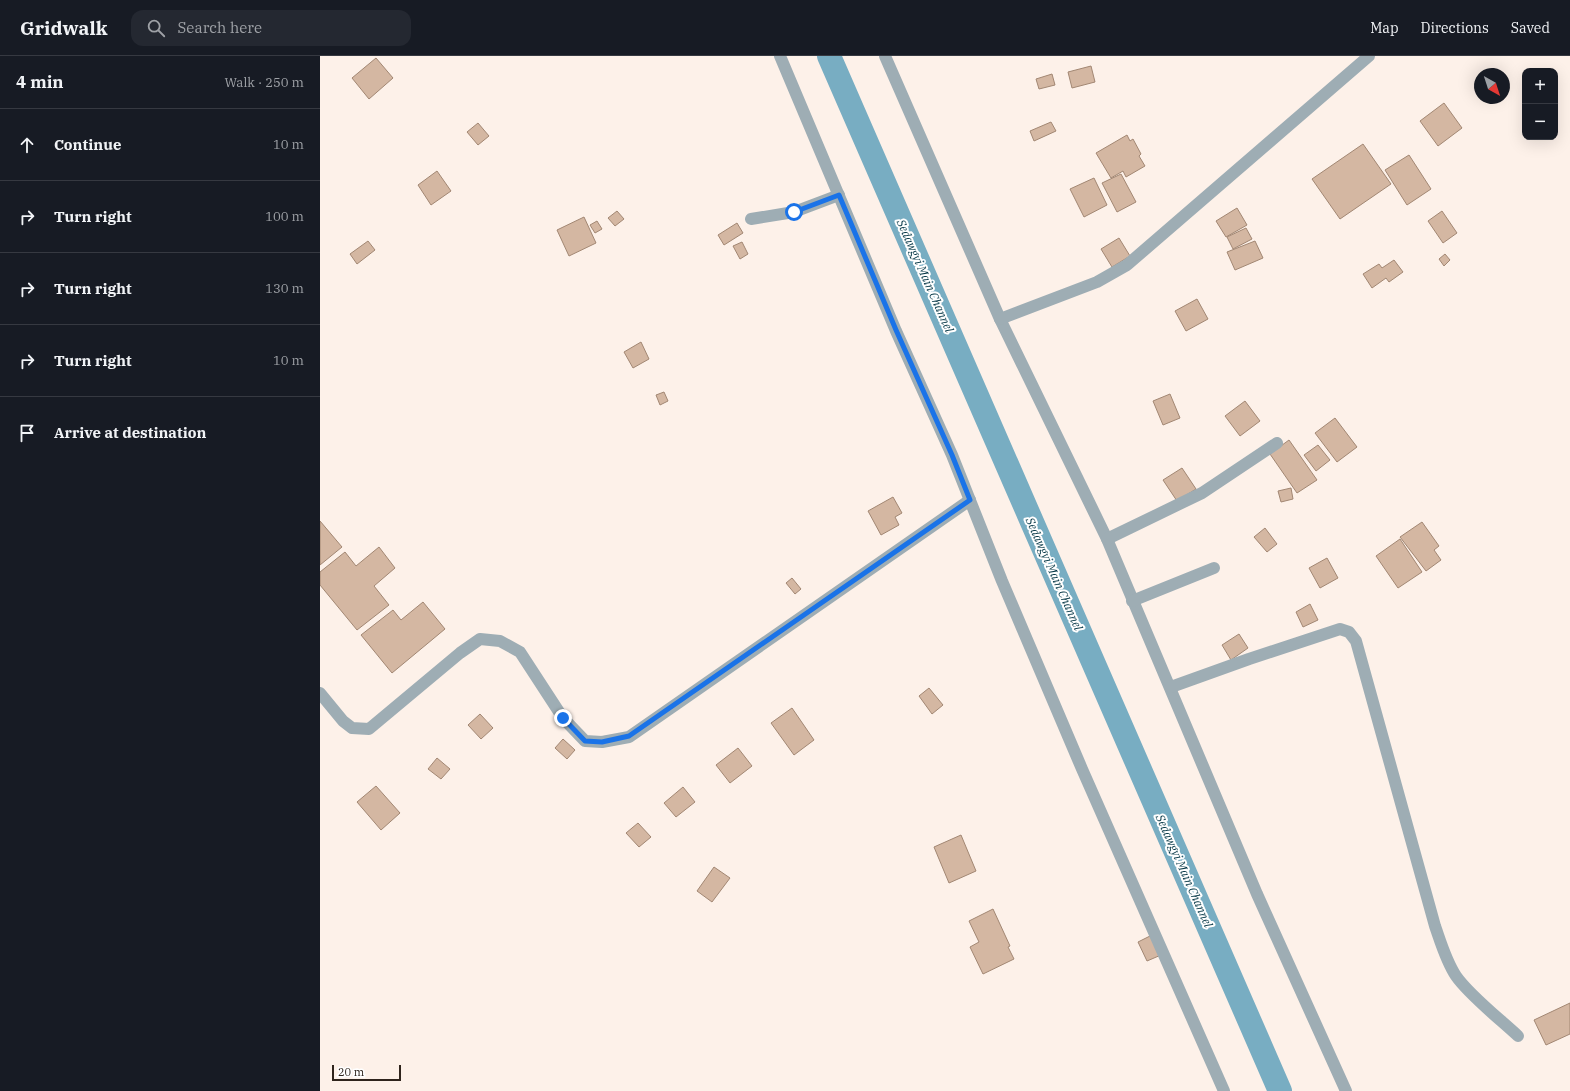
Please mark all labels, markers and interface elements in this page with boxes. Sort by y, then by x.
search box [131,10,411,46]
text: Gridwalk [20,16,107,40]
icon: search [145,17,167,39]
text: Search here [177,18,262,37]
text: Map [1370,19,1399,37]
text: Directions [1421,19,1489,37]
text: Saved [1511,19,1550,37]
north arrow [1474,68,1510,104]
map controls [1522,68,1558,140]
button: + [1522,68,1558,104]
text: 4 min [16,71,64,93]
text: Walk · 250 m [225,74,304,91]
button: − [1522,104,1558,140]
icon: ahead [16,134,38,156]
text: Continue [54,135,121,154]
text: 10 m [273,136,304,153]
route start [785,203,803,221]
icon: right [16,206,38,228]
text: Turn right [54,207,132,226]
text: 100 m [265,208,304,225]
water label: Sedawgyi Main Channel [893,216,957,335]
icon: right [16,278,38,300]
text: Turn right [54,279,132,298]
text: 130 m [265,280,304,297]
icon: right [16,350,38,372]
text: Turn right [54,351,132,370]
text: 10 m [273,352,304,369]
icon: arrive [16,422,38,444]
text: Arrive at destination [54,423,206,442]
water label: Sedawgyi Main Channel [1022,514,1086,633]
route end [554,709,572,727]
water label: Sedawgyi Main Channel [1152,811,1216,930]
scale bar [332,1063,401,1082]
text: 20 m [338,1065,364,1079]

